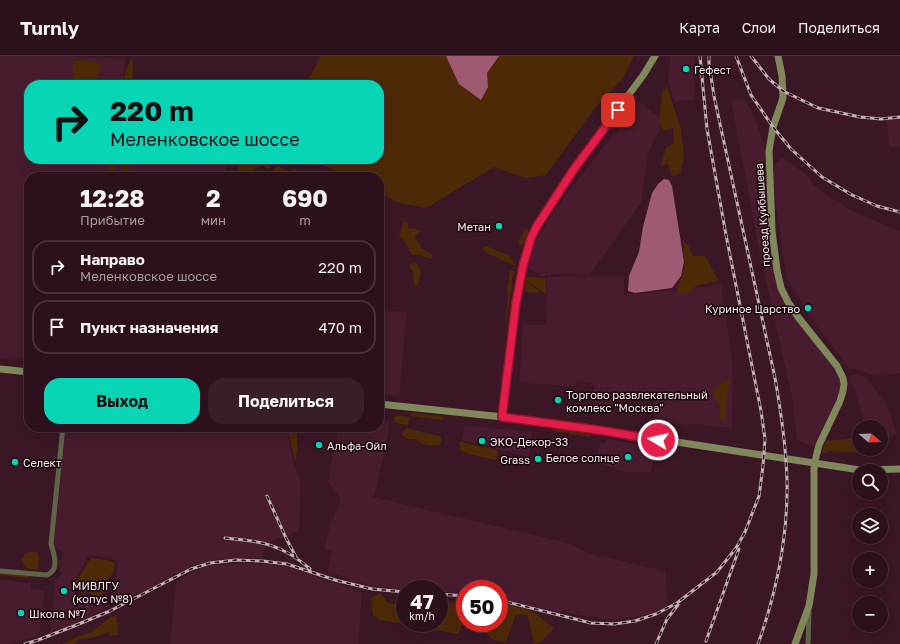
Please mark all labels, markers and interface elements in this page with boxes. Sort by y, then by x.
text: Turnly [20,16,79,39]
text: Карта [679,19,720,36]
text: Слои [742,19,776,36]
text: Поделиться [798,19,880,36]
place label: Гефест [694,63,732,76]
marker: Гефест [681,64,691,74]
pin [601,93,635,127]
text: 220 m [110,94,194,127]
icon: right [44,96,96,148]
icon: arrive [607,99,629,121]
text: Меленковское шоссе [110,128,300,150]
street label: проезд Куйбышева [752,163,772,267]
text: 12:28 [80,183,145,212]
text: 2 [206,183,221,212]
text: 690 [282,183,328,212]
text: Прибытие [80,212,145,228]
text: мин [201,212,226,228]
text: m [299,212,311,228]
place label: Метан [457,220,491,233]
marker: Метан [494,221,504,231]
text: Направо [80,250,145,268]
icon: right [46,256,68,278]
text: 220 m [318,258,362,276]
text: Меленковское шоссе [80,268,217,284]
place label: Куриное Царство [705,302,800,315]
marker: Куриное Царство [803,303,813,313]
icon: arrive [46,316,68,338]
text: Пункт назначения [80,318,218,336]
text: 470 m [319,318,362,336]
button: Выход [44,378,200,424]
button: Поделиться [208,378,364,424]
place label: Торгово развлекательный комлекс "Москва" [566,388,708,414]
marker: Торгово развлекательный комлекс "Москва" [553,395,563,405]
position arrow [637,419,679,461]
north arrow [852,420,888,456]
map controls [852,420,888,632]
place label: ЭКО-Декор-33 [490,435,568,448]
marker: ЭКО-Декор-33 [477,436,487,446]
place label: Альфа-Ойл [327,439,387,452]
marker: Альфа-Ойл [314,440,324,450]
place label: Белое солнце [545,451,620,464]
marker: Белое солнце [623,452,633,462]
place label: Grass [500,453,530,466]
marker: Grass [533,454,543,464]
place label: Селект [23,456,62,469]
marker: Селект [10,457,20,467]
button: search [852,464,888,500]
button: layers [852,508,888,544]
button: + [852,552,888,588]
place label: МИВЛГУ (копус №8) [72,579,133,605]
speed limit sign: 50 [456,580,508,632]
marker: МИВЛГУ (копус №8) [59,586,69,596]
text: 47 [410,589,434,613]
button: − [852,596,888,632]
place label: Школа №7 [29,607,86,620]
marker: Школа №7 [16,608,26,618]
text: km/h [409,610,435,622]

